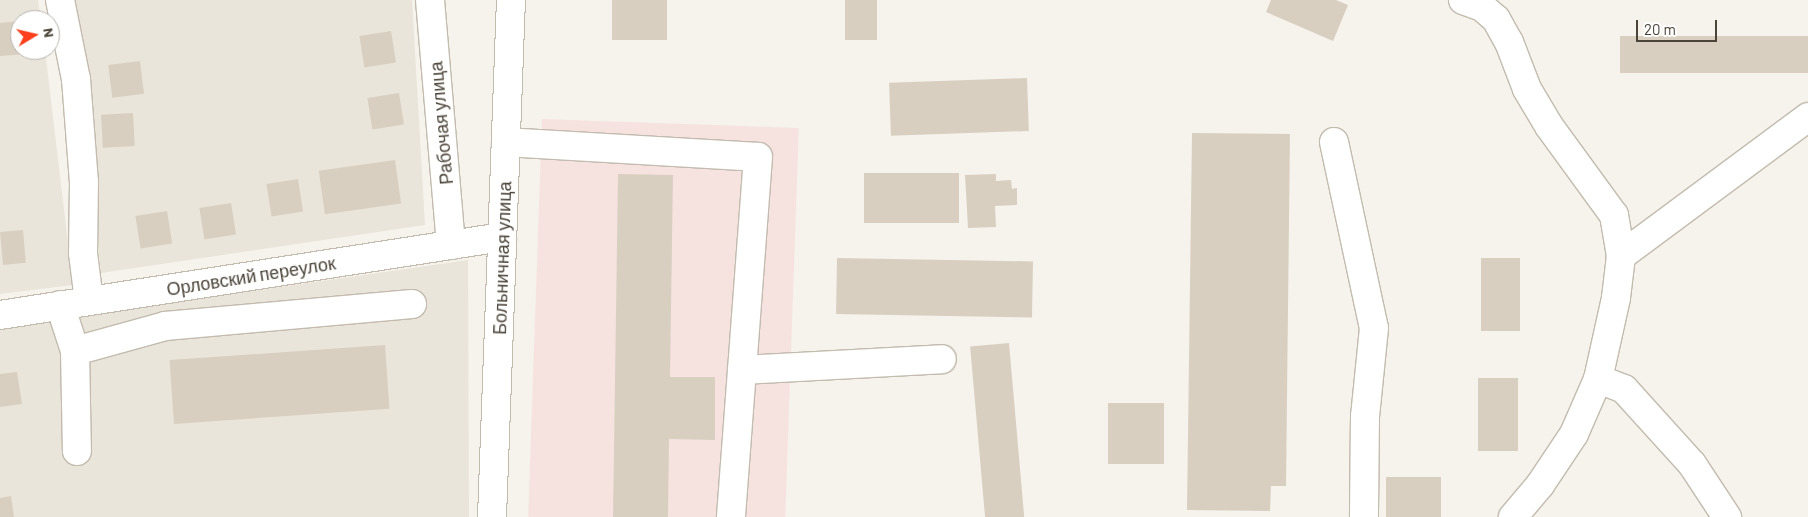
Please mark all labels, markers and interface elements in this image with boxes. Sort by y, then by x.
north arrow [10,10,60,60]
scale bar [1638,10,1719,42]
text: 20 m [1644,20,1676,38]
text: N [40,27,58,39]
street label: Рабочая улица [425,61,457,185]
street label: Больничная улица [489,181,515,335]
street label: Орловский переулок [165,252,337,300]

